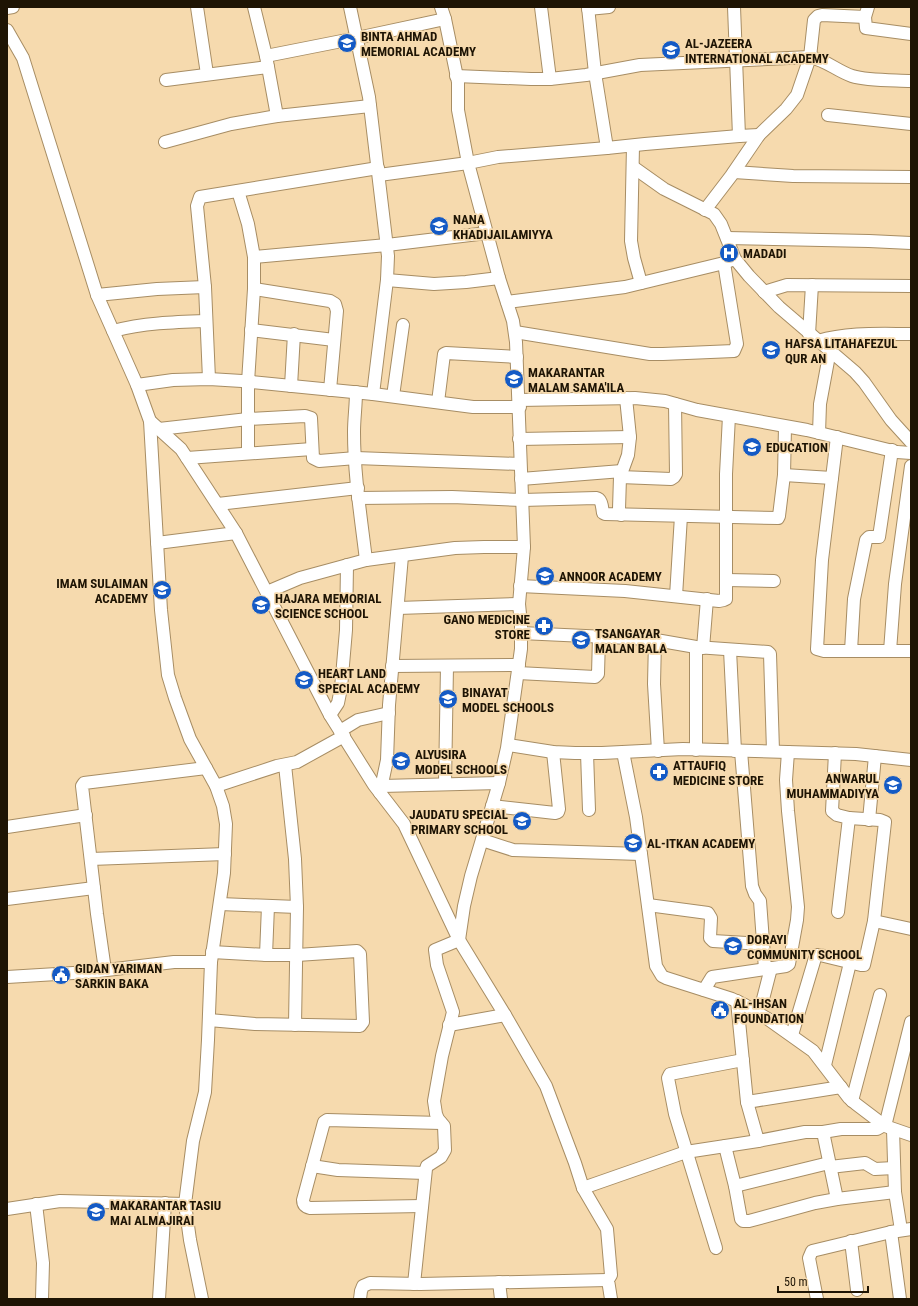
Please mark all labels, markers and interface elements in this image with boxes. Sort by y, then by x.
place label: BINTA AHMAD MEMORIAL ACADEMY [361,29,476,59]
school or university icon: BINTA AHMAD MEMORIAL ACADEMY [336,32,358,54]
place label: AL-JAZEERA INTERNATIONAL ACADEMY [685,36,829,66]
school or university icon: AL-JAZEERA INTERNATIONAL ACADEMY [660,39,682,61]
place label: NANA KHADIJAILAMIYYA [453,212,553,242]
school or university icon: NANA KHADIJAILAMIYYA [428,215,450,237]
hospital icon: MADADI [718,242,740,264]
place label: MADADI [743,246,787,261]
place label: HAFSA LITAHAFEZUL QUR AN [785,336,897,366]
school or university icon: HAFSA LITAHAFEZUL QUR AN [760,339,782,361]
place label: MAKARANTAR MALAM SAMA'ILA [528,365,624,395]
school or university icon: MAKARANTAR MALAM SAMA'ILA [503,368,525,390]
school or university icon: EDUCATION [741,436,763,458]
place label: EDUCATION [766,440,828,455]
school or university icon: ANNOOR ACADEMY [534,565,556,587]
place label: ANNOOR ACADEMY [559,569,662,584]
place label: IMAM SULAIMAN ACADEMY [56,576,148,606]
school or university icon: IMAM SULAIMAN ACADEMY [151,579,173,601]
place label: HAJARA MEMORIAL SCIENCE SCHOOL [275,591,382,621]
school or university icon: HAJARA MEMORIAL SCIENCE SCHOOL [250,594,272,616]
place label: GANO MEDICINE STORE [443,612,531,642]
pharmacy icon: GANO MEDICINE STORE [533,615,555,637]
place label: TSANGAYAR MALAN BALA [595,626,667,656]
school or university icon: TSANGAYAR MALAN BALA [570,629,592,651]
place label: HEART LAND SPECIAL ACADEMY [318,666,420,696]
school or university icon: HEART LAND SPECIAL ACADEMY [293,669,315,691]
place label: BINAYAT MODEL SCHOOLS [462,685,554,715]
school or university icon: BINAYAT MODEL SCHOOLS [437,688,459,710]
place label: ALYUSIRA MODEL SCHOOLS [415,747,507,777]
school or university icon: ALYUSIRA MODEL SCHOOLS [390,750,412,772]
place label: ATTAUFIQ MEDICINE STORE [673,758,764,788]
pharmacy icon: ATTAUFIQ MEDICINE STORE [648,761,670,783]
place label: ANWARUL MUHAMMADIYYA [787,771,879,801]
school or university icon: ANWARUL MUHAMMADIYYA [882,774,904,796]
place label: JAUDATU SPECIAL PRIMARY SCHOOL [409,807,508,837]
school or university icon: JAUDATU SPECIAL PRIMARY SCHOOL [511,810,533,832]
school or university icon: AL-ITKAN ACADEMY [622,832,644,854]
place label: AL-ITKAN ACADEMY [647,836,755,851]
place label: DORAYI COMMUNITY SCHOOL [747,932,862,962]
school or university icon: DORAYI COMMUNITY SCHOOL [722,935,744,957]
place label: GIDAN YARIMAN SARKIN BAKA [75,961,162,991]
public building icon: GIDAN YARIMAN SARKIN BAKA [50,964,72,986]
place label: AL-IHSAN FOUNDATION [734,996,804,1026]
public building icon: AL-IHSAN FOUNDATION [709,999,731,1021]
place label: MAKARANTAR TASIU MAI ALMAJIRAI [110,1198,221,1228]
school or university icon: MAKARANTAR TASIU MAI ALMAJIRAI [85,1201,107,1223]
scale bar [778,1268,868,1294]
text: 50 m [784,1275,808,1289]

